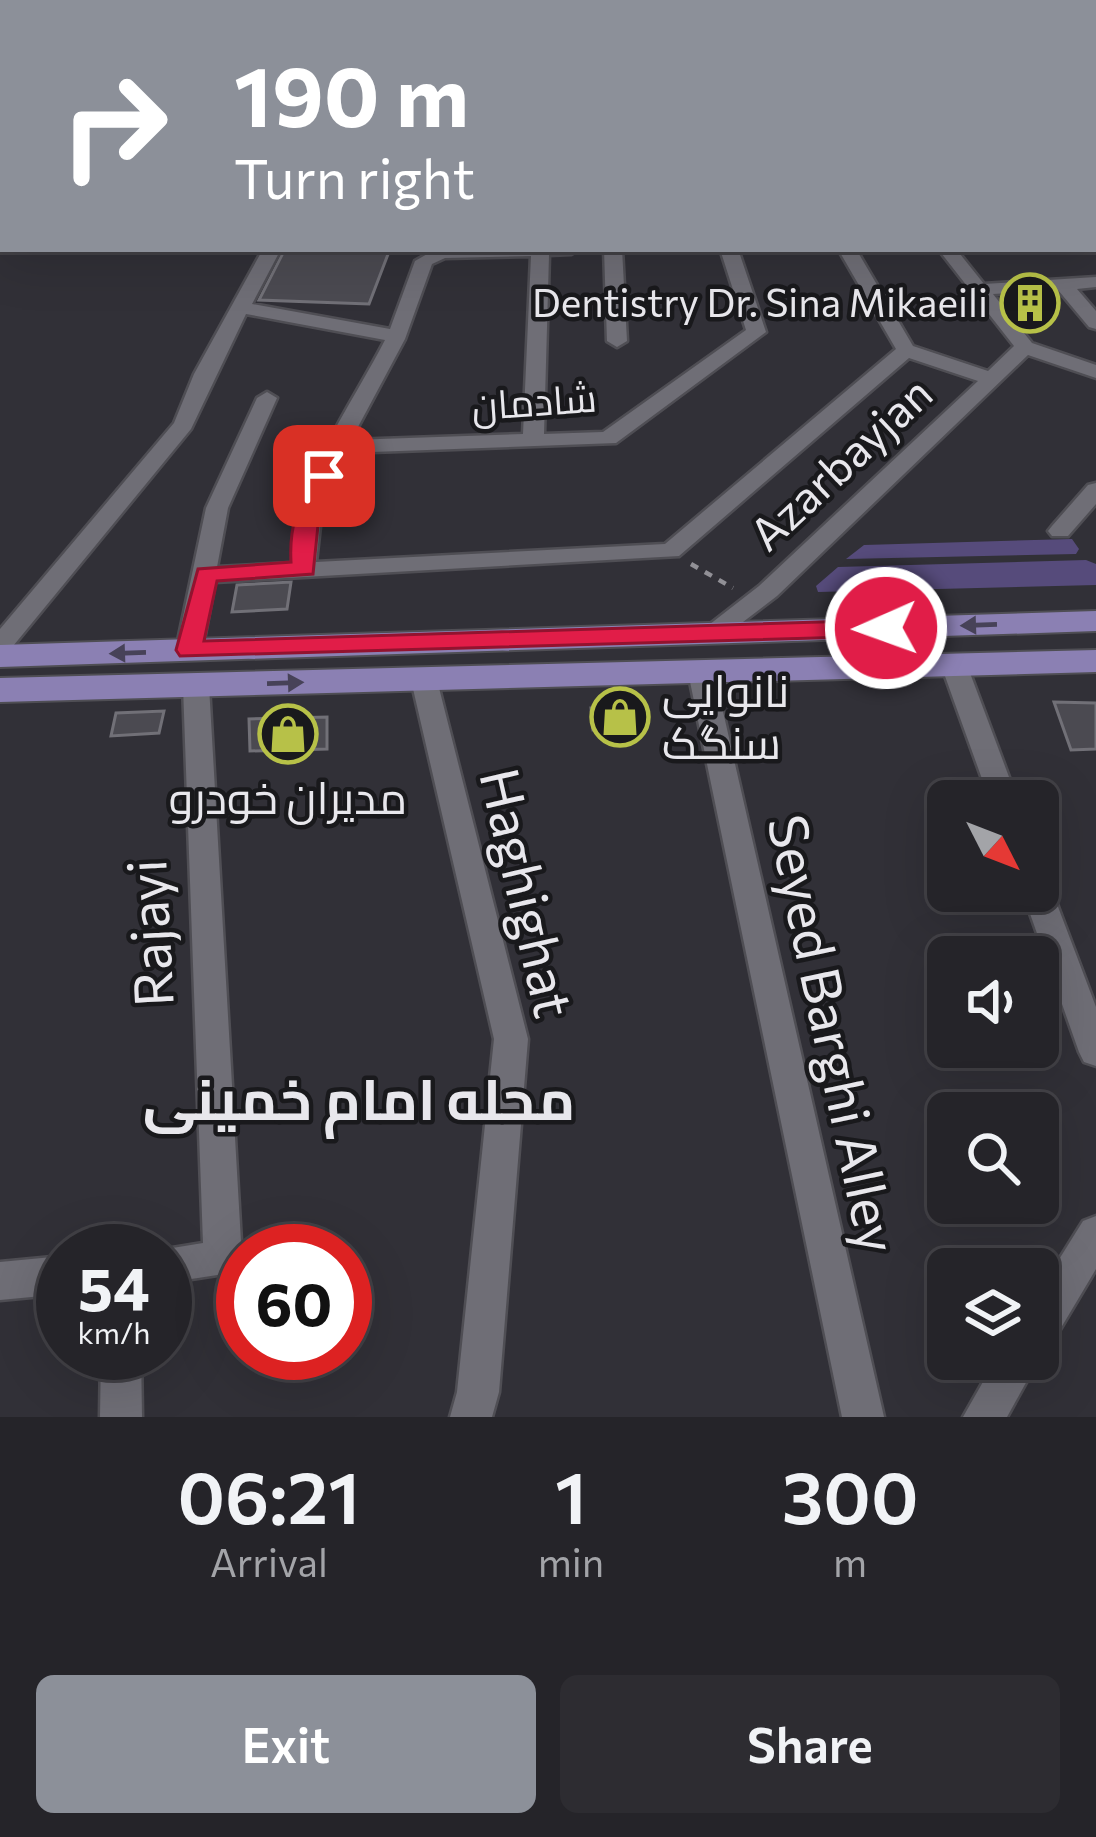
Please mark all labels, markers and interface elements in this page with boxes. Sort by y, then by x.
text: 190 m [234,42,469,144]
icon: right [36,48,192,204]
text: Turn right [234,144,475,210]
building icon: Dentistry Dr. Sina Mikaeili [999,272,1061,334]
place label: Dentistry Dr. Sina Mikaeili [532,277,988,325]
street label: Azarbayjan [737,364,942,560]
street label: شادمان [470,372,598,430]
pin [273,425,375,527]
icon: arrive [291,443,357,509]
position arrow [823,565,949,691]
one-way arrow [959,615,997,634]
one-way arrow [108,644,146,663]
place label: نانوایی سنگک [662,661,789,768]
one-way arrow [267,674,305,693]
shop icon: نانوایی سنگک [589,686,651,748]
shop icon: مدیران خودرو [257,703,319,765]
street label: Haghighat [468,761,590,1023]
place label: مدیران خودرو [169,768,407,825]
north arrow [927,780,1059,912]
map controls [927,780,1059,1380]
street label: Seyed Barghi Alley [756,808,914,1258]
street label: Rajayi [111,858,185,1009]
button: sound [927,936,1059,1068]
district label: محله امام خمینی [143,1062,575,1139]
button: search [927,1092,1059,1224]
speed limit sign: 60 [216,1224,372,1380]
button: layers [927,1248,1059,1380]
text: 54 [78,1250,150,1323]
text: km/h [78,1313,150,1350]
text: 06:21 [178,1451,360,1539]
text: 1 [555,1451,587,1539]
text: 300 [782,1451,918,1539]
text: Arrival [210,1537,328,1585]
text: min [538,1537,604,1585]
text: m [833,1537,867,1585]
button: Exit [36,1675,536,1813]
button: Share [560,1675,1060,1813]

